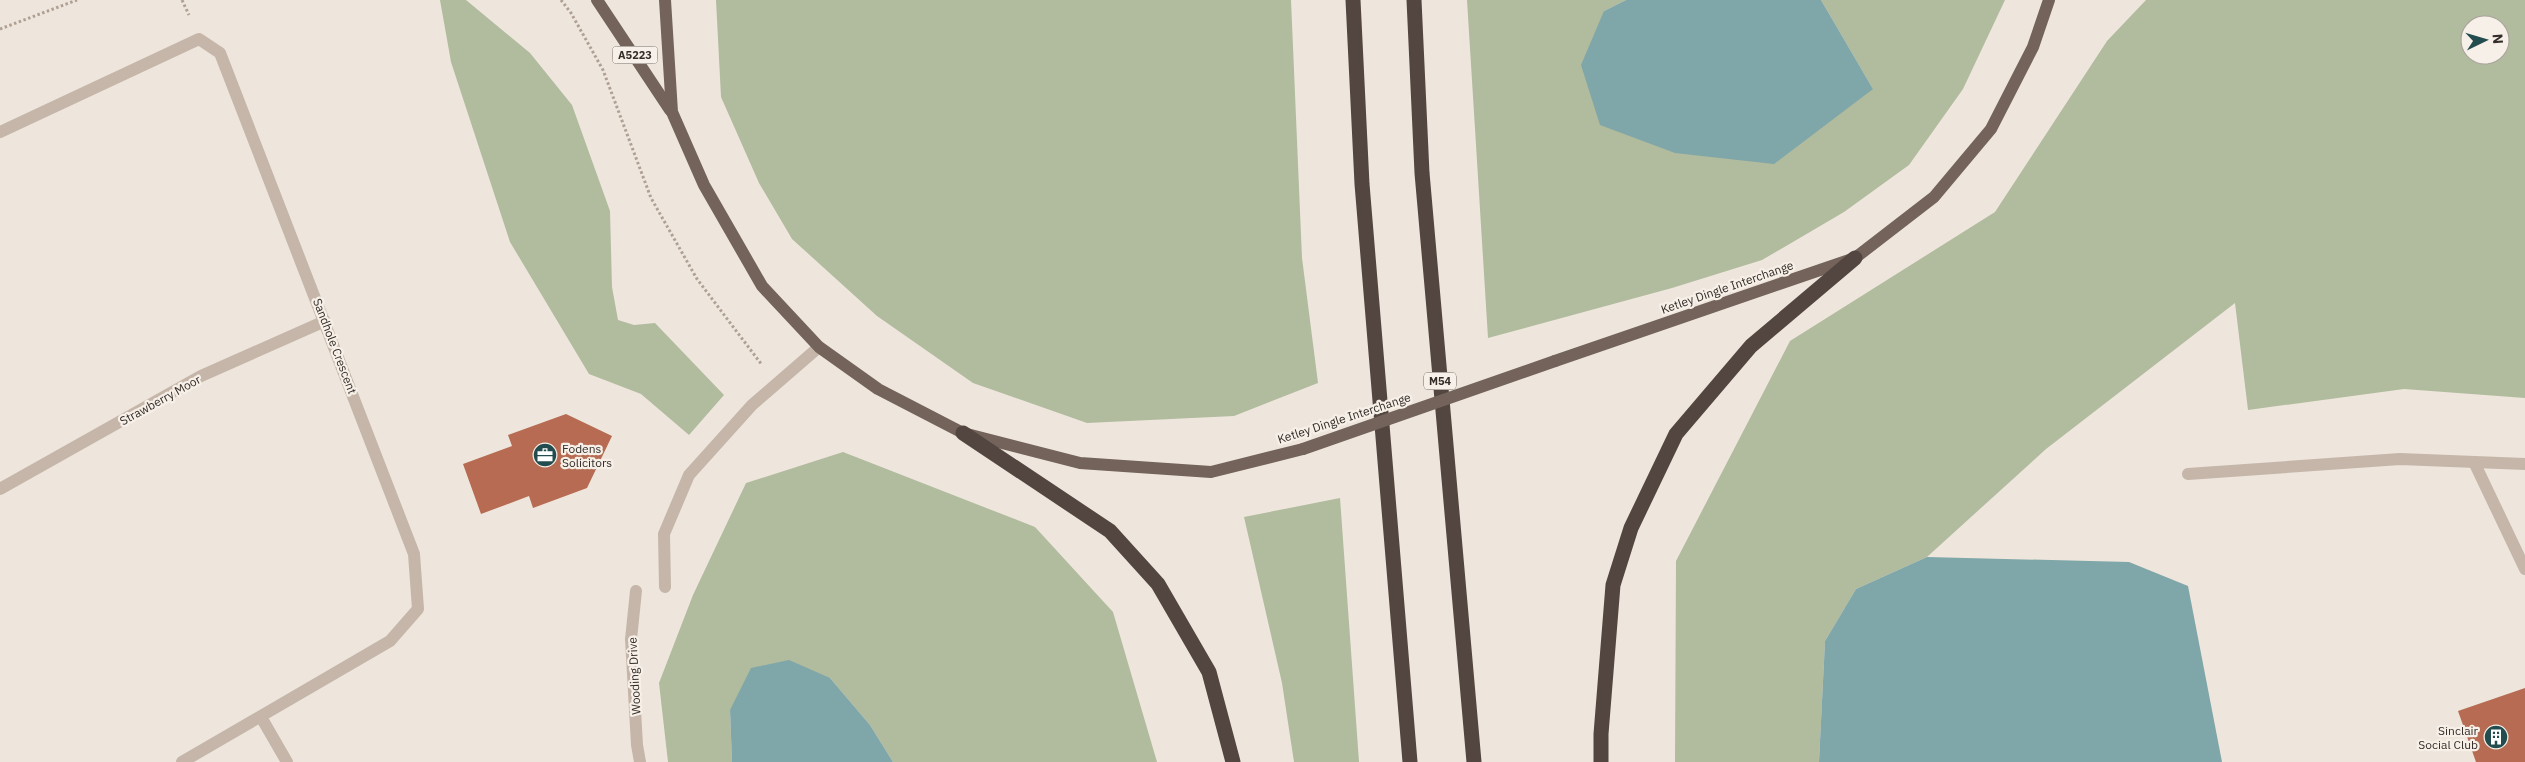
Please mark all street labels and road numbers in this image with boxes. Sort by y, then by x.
road number: A5223 [612,46,658,64]
street label: Ketley Dingle Interchange [1659,257,1796,317]
street label: Sandhole Crescent [310,296,360,396]
street label: Strawberry Moor [117,371,204,428]
road number: M54 [1424,372,1456,390]
street label: Ketley Dingle Interchange [1275,389,1413,447]
street label: Wooding Drive [624,636,644,715]

